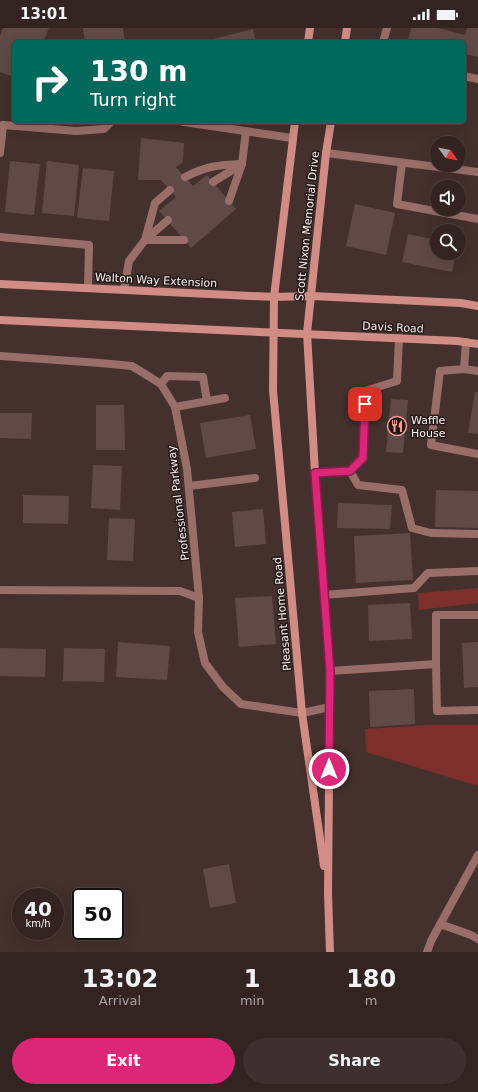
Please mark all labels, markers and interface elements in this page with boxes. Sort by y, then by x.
text: 13:01 [20,5,68,23]
text: 130 m [90,55,187,88]
icon: right [24,56,76,108]
text: Turn right [90,89,176,110]
north arrow [430,136,466,172]
map controls [430,136,466,260]
street label: Scott Nixon Memorial Drive [293,150,322,302]
button: sound [430,180,466,216]
button: search [430,224,466,260]
street label: Walton Way Extension [95,271,217,290]
street label: Davis Road [362,319,424,336]
pin [348,387,382,421]
icon: arrive [354,393,376,415]
place label: Waffle House [411,414,446,440]
restaurant icon: Waffle House [386,415,408,437]
street label: Professional Parkway [165,444,192,561]
street label: Pleasant Home Road [271,557,294,671]
position arrow [308,748,350,790]
speed limit sign: 50 [72,888,124,940]
text: 40 [24,897,52,921]
text: km/h [25,918,51,929]
text: 13:02 [82,965,158,993]
text: 1 [244,965,260,993]
text: 180 [346,965,396,993]
text: Arrival [99,993,141,1008]
text: min [240,993,264,1008]
text: m [365,993,378,1008]
button: Exit [12,1038,235,1084]
button: Share [243,1038,466,1084]

